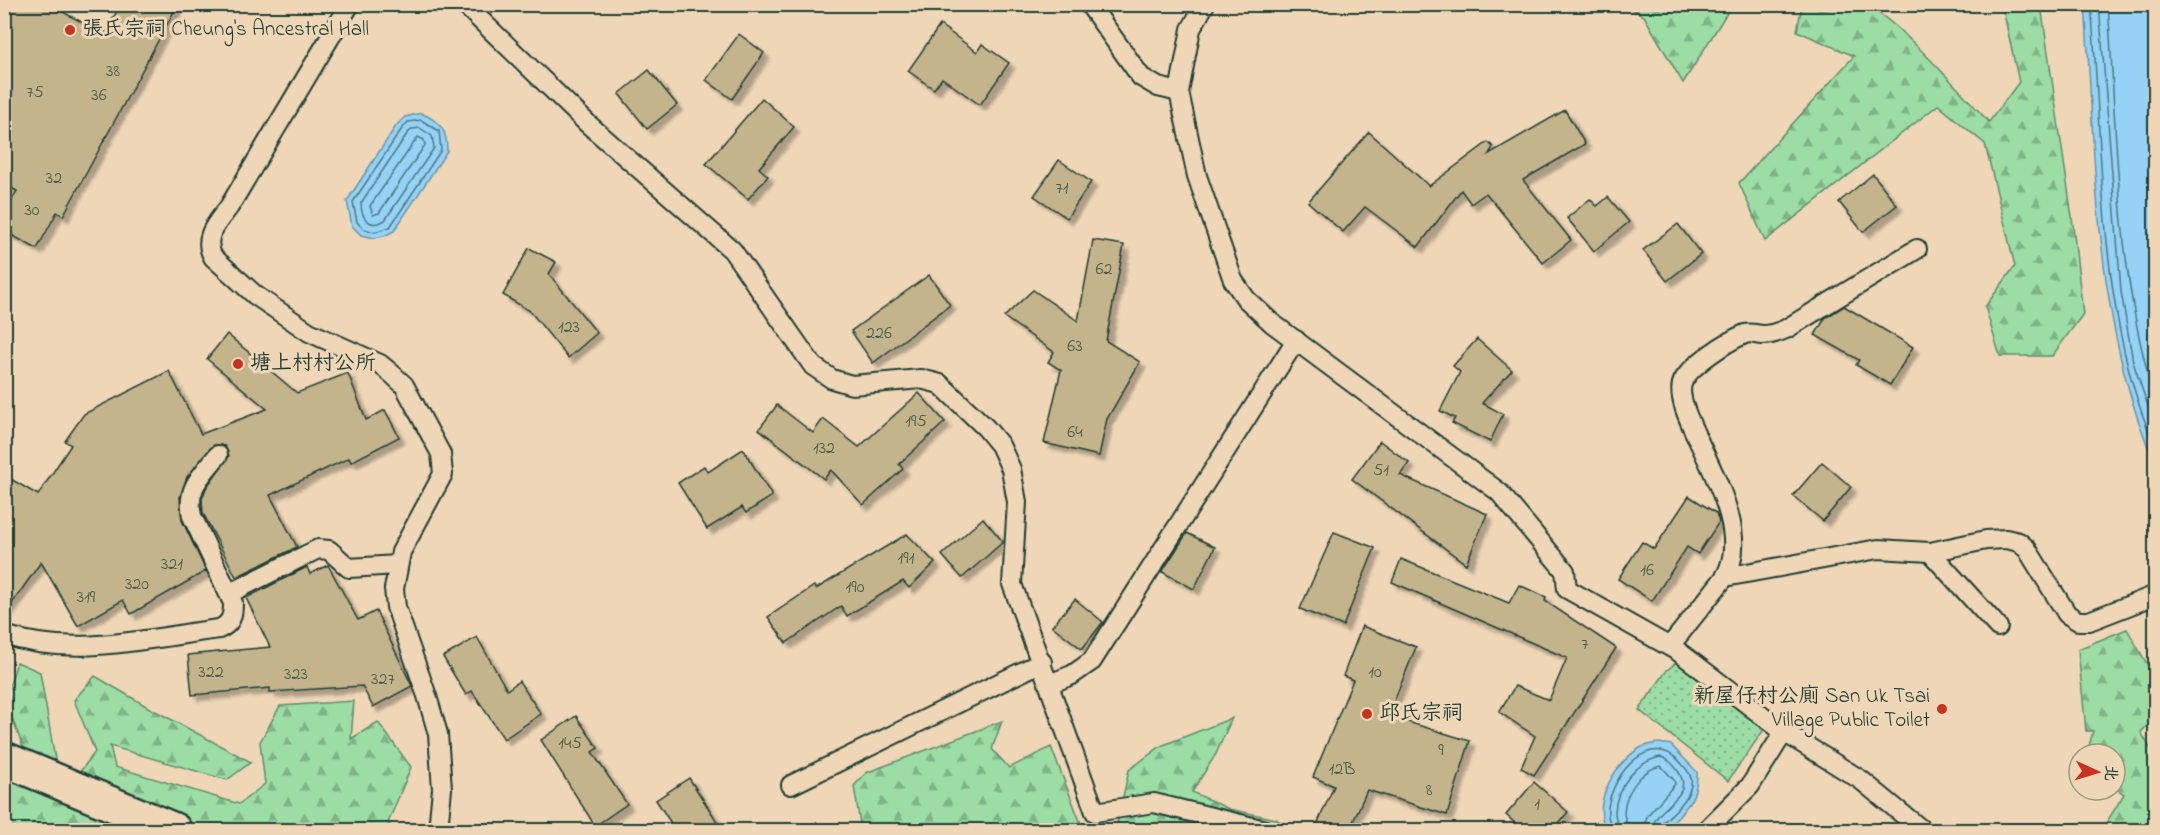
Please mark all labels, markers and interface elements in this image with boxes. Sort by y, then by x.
place label: 張氏宗祠 Cheung's Ancestral Hall [82,15,369,47]
marker: 張氏宗祠 Cheung's Ancestral Hall [63,23,77,37]
house number: 38 [106,59,120,85]
house number: 75 [26,80,44,106]
house number: 36 [91,83,107,109]
house number: 32 [46,166,62,192]
house number: 71 [1055,176,1069,202]
house number: 30 [24,198,40,224]
house number: 62 [1096,257,1112,283]
house number: 123 [558,315,580,341]
house number: 226 [866,321,892,347]
house number: 63 [1067,334,1083,360]
place label: 塘上村村公所 [250,349,376,379]
marker: 塘上村村公所 [231,357,245,371]
house number: 195 [905,409,927,435]
house number: 64 [1067,420,1083,446]
house number: 132 [813,436,835,462]
house number: 51 [1373,458,1389,484]
house number: 191 [898,546,915,572]
house number: 321 [161,552,183,578]
house number: 16 [1640,558,1654,584]
house number: 320 [125,572,149,598]
house number: 190 [846,575,865,601]
house number: 319 [77,585,96,611]
house number: 7 [1581,632,1589,658]
house number: 322 [198,660,224,686]
house number: 10 [1368,660,1382,686]
house number: 323 [284,662,308,688]
house number: 327 [371,667,395,693]
place label: 新屋仔村公廁 San Uk Tsai Village Public Toilet [1694,682,1930,738]
place label: 邱氏宗祠 [1379,699,1463,729]
marker: 新屋仔村公廁 San Uk Tsai Village Public Toilet [1935,702,1949,716]
marker: 邱氏宗祠 [1360,707,1374,721]
house number: 145 [558,731,582,757]
house number: 9 [1438,738,1444,764]
north arrow [2067,742,2127,802]
house number: 12B [1329,757,1355,783]
text: 北 [2097,764,2122,782]
house number: 8 [1426,778,1433,804]
house number: 1 [1534,792,1540,818]

